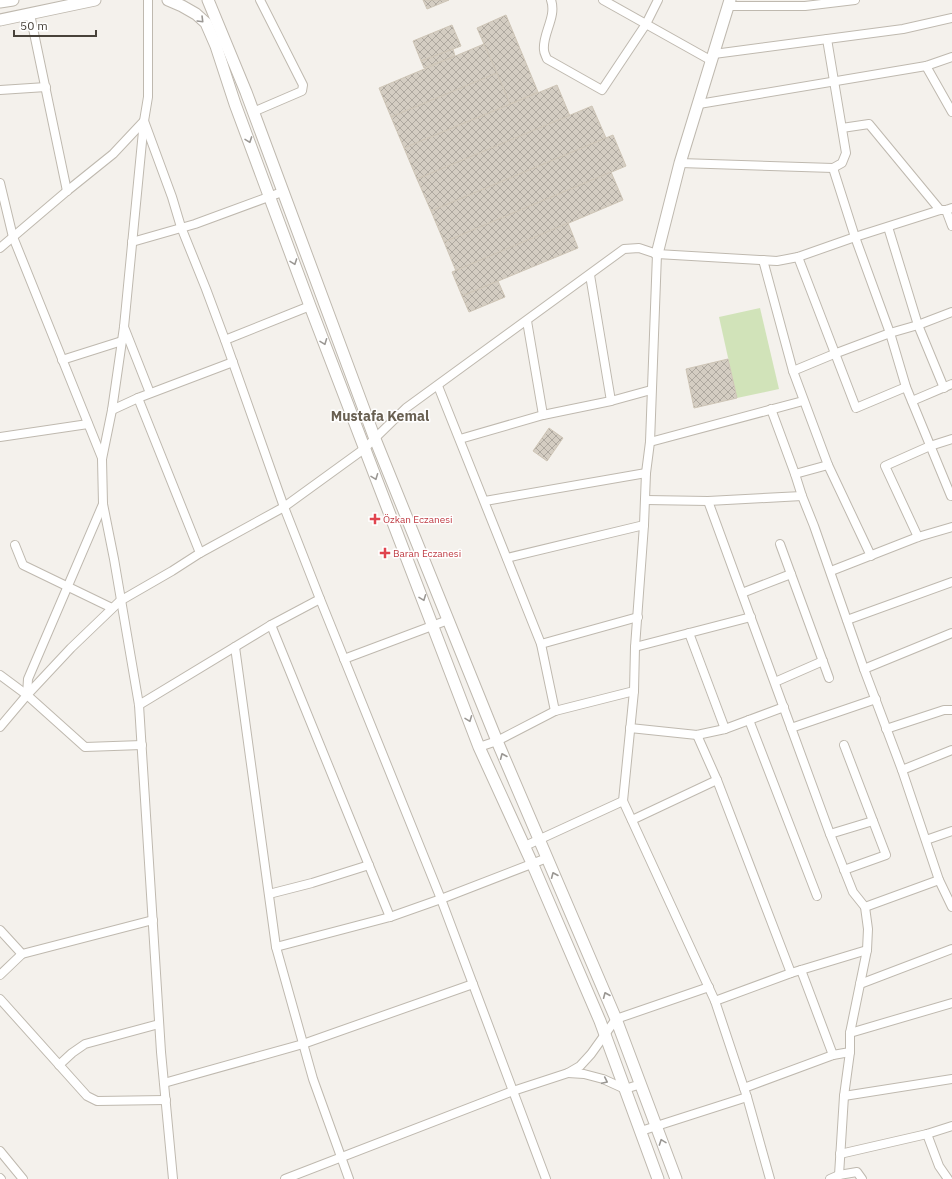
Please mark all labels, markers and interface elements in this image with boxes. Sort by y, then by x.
scale bar [14,12,96,38]
one-way arrow [197,15,204,22]
text: 50 m [20,18,48,33]
one-way arrow [244,136,252,143]
one-way arrow [289,258,297,265]
one-way arrow [319,339,327,346]
district label: Mustafa Kemal [331,407,429,425]
one-way arrow [371,473,379,480]
place label: Özkan Eczanesi [383,513,453,526]
marker: Özkan Eczanesi [370,514,380,524]
place label: Baran Eczanesi [393,547,461,560]
marker: Baran Eczanesi [380,548,390,558]
one-way arrow [418,594,426,601]
one-way arrow [464,716,472,723]
one-way arrow [500,753,508,760]
one-way arrow [551,872,559,879]
one-way arrow [603,991,611,999]
one-way arrow [601,1076,608,1084]
one-way arrow [658,1139,667,1146]

